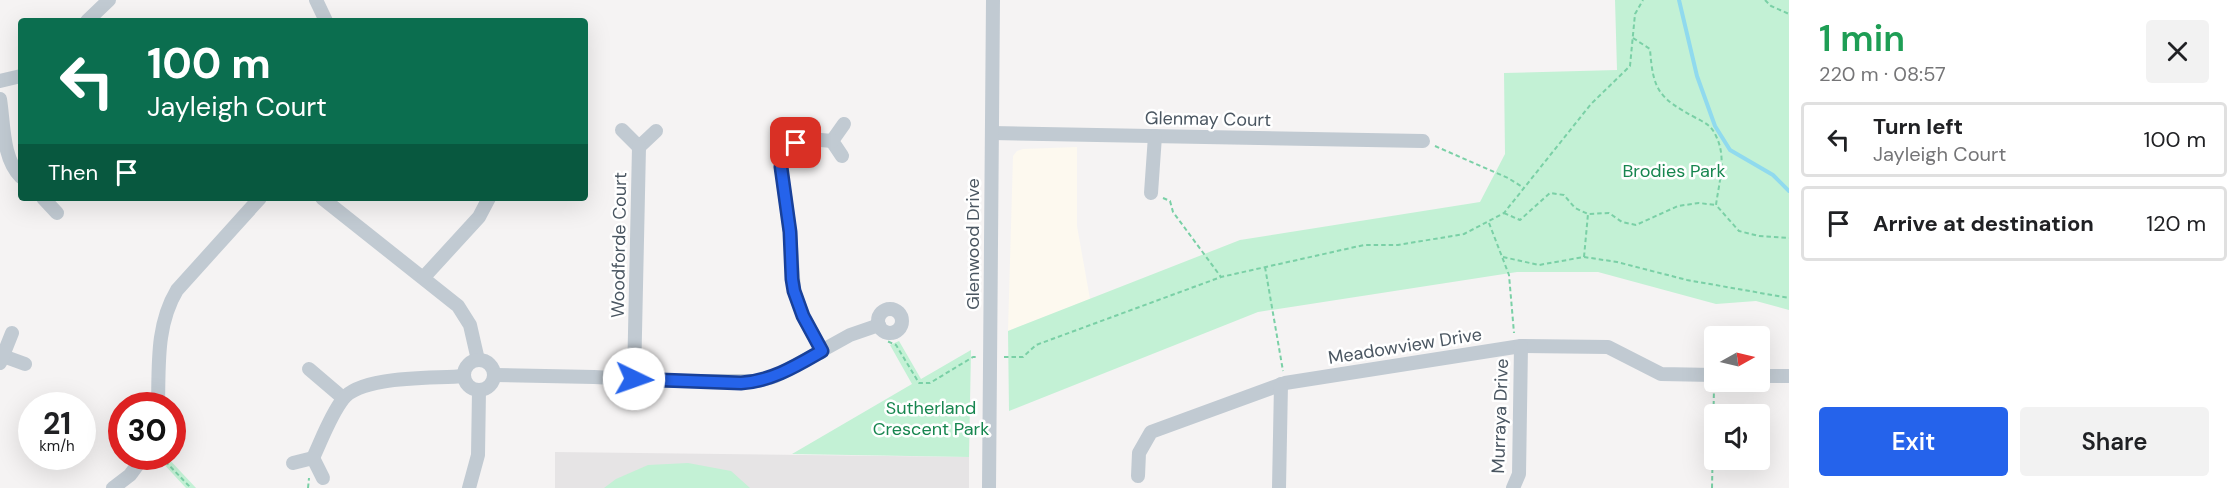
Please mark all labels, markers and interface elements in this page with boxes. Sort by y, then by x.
text: 1 min [1819,15,1905,62]
button: close [2146,20,2209,83]
text: 100 m [147,36,271,91]
icon: left [48,42,126,120]
text: 220 m · 08:57 [1819,61,1946,87]
text: Jayleigh Court [147,89,327,124]
street label: Glenmay Court [1145,106,1271,132]
text: Turn left [1873,112,1963,141]
pin [770,117,821,168]
icon: left [1822,123,1855,156]
text: 100 m [2144,125,2206,154]
icon: arrive [779,126,812,159]
text: Jayleigh Court [1873,141,2006,167]
icon: arrive [110,156,143,189]
text: Then [48,158,98,187]
park label: Brodies Park [1622,159,1726,183]
street label: Woodforde Court [606,172,632,318]
street label: Glenwood Drive [961,178,985,310]
icon: arrive [1822,207,1855,240]
text: Arrive at destination [1873,209,2094,238]
text: 120 m [2146,209,2206,238]
street label: Meadowview Drive [1326,322,1484,370]
north arrow [1704,326,1770,392]
map controls [1704,326,1770,470]
position arrow [602,347,666,411]
street label: Murraya Drive [1486,358,1514,474]
speed limit sign: 30 [108,392,186,470]
park label: Sutherland Crescent Park [873,396,989,441]
text: 21 [43,404,71,443]
button: sound [1704,404,1770,470]
button: Exit [1819,407,2008,476]
button: Share [2020,407,2209,476]
text: km/h [39,436,75,456]

